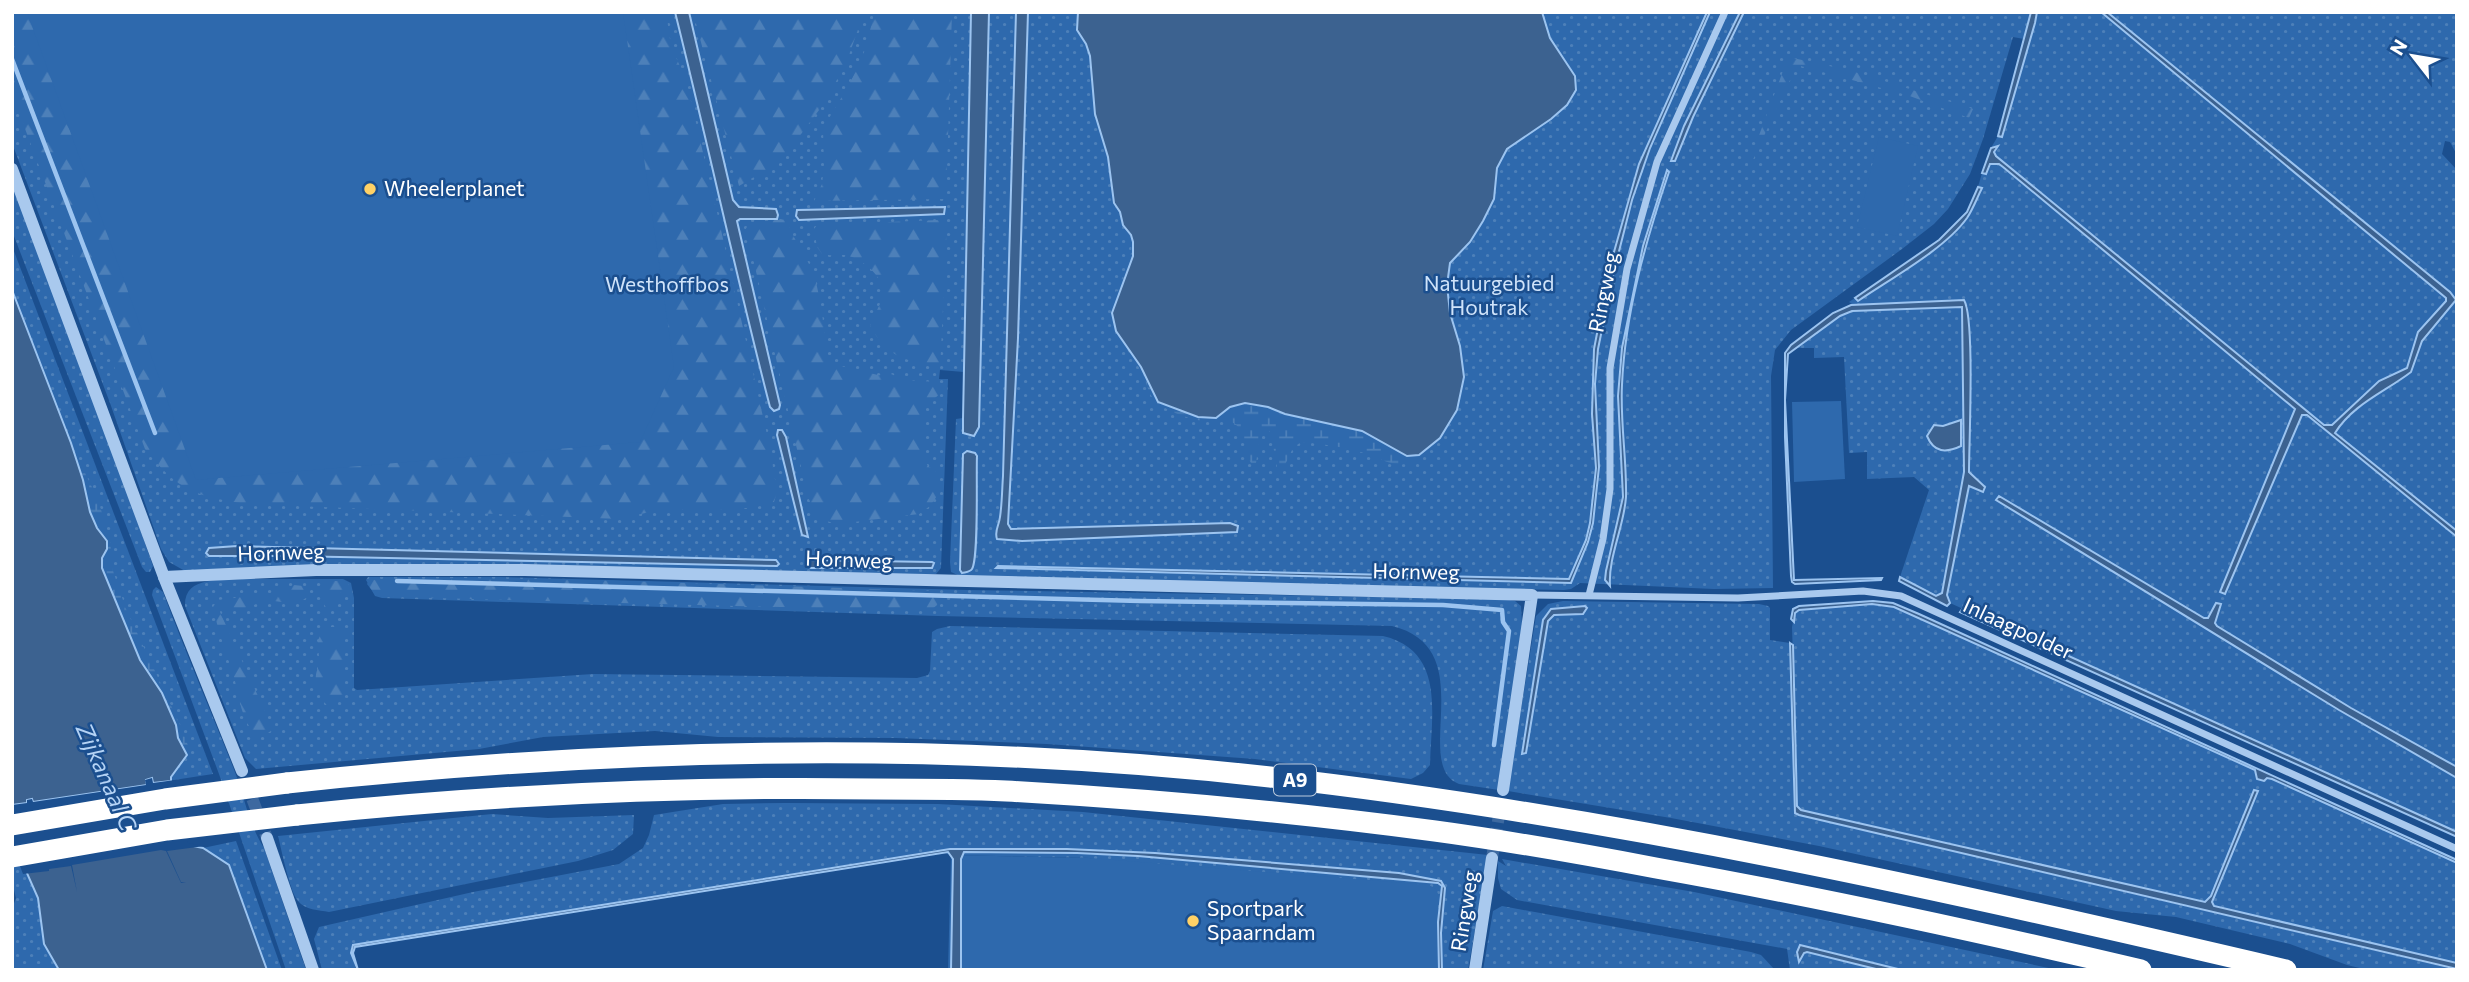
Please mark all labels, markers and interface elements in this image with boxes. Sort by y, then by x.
north arrow [2378,21,2448,91]
text: N [2384,35,2412,59]
place label: Wheelerplanet [384,175,525,200]
marker: Wheelerplanet [362,181,378,197]
street label: Ringweg [1582,249,1623,334]
park label: Natuurgebied Houtrak [1424,270,1554,319]
park label: Westhoffbos [605,271,729,296]
street label: Hornweg [237,537,325,566]
street label: Hornweg [805,544,893,573]
street label: Hornweg [1372,557,1460,584]
street label: Inlaagpolder [1960,591,2078,664]
water label: Zijkanaal C [70,718,144,836]
road number: A9 [1274,764,1316,796]
street label: Ringweg [1445,868,1482,953]
place label: Sportpark Spaarndam [1207,895,1316,944]
marker: Sportpark Spaarndam [1185,913,1201,929]

